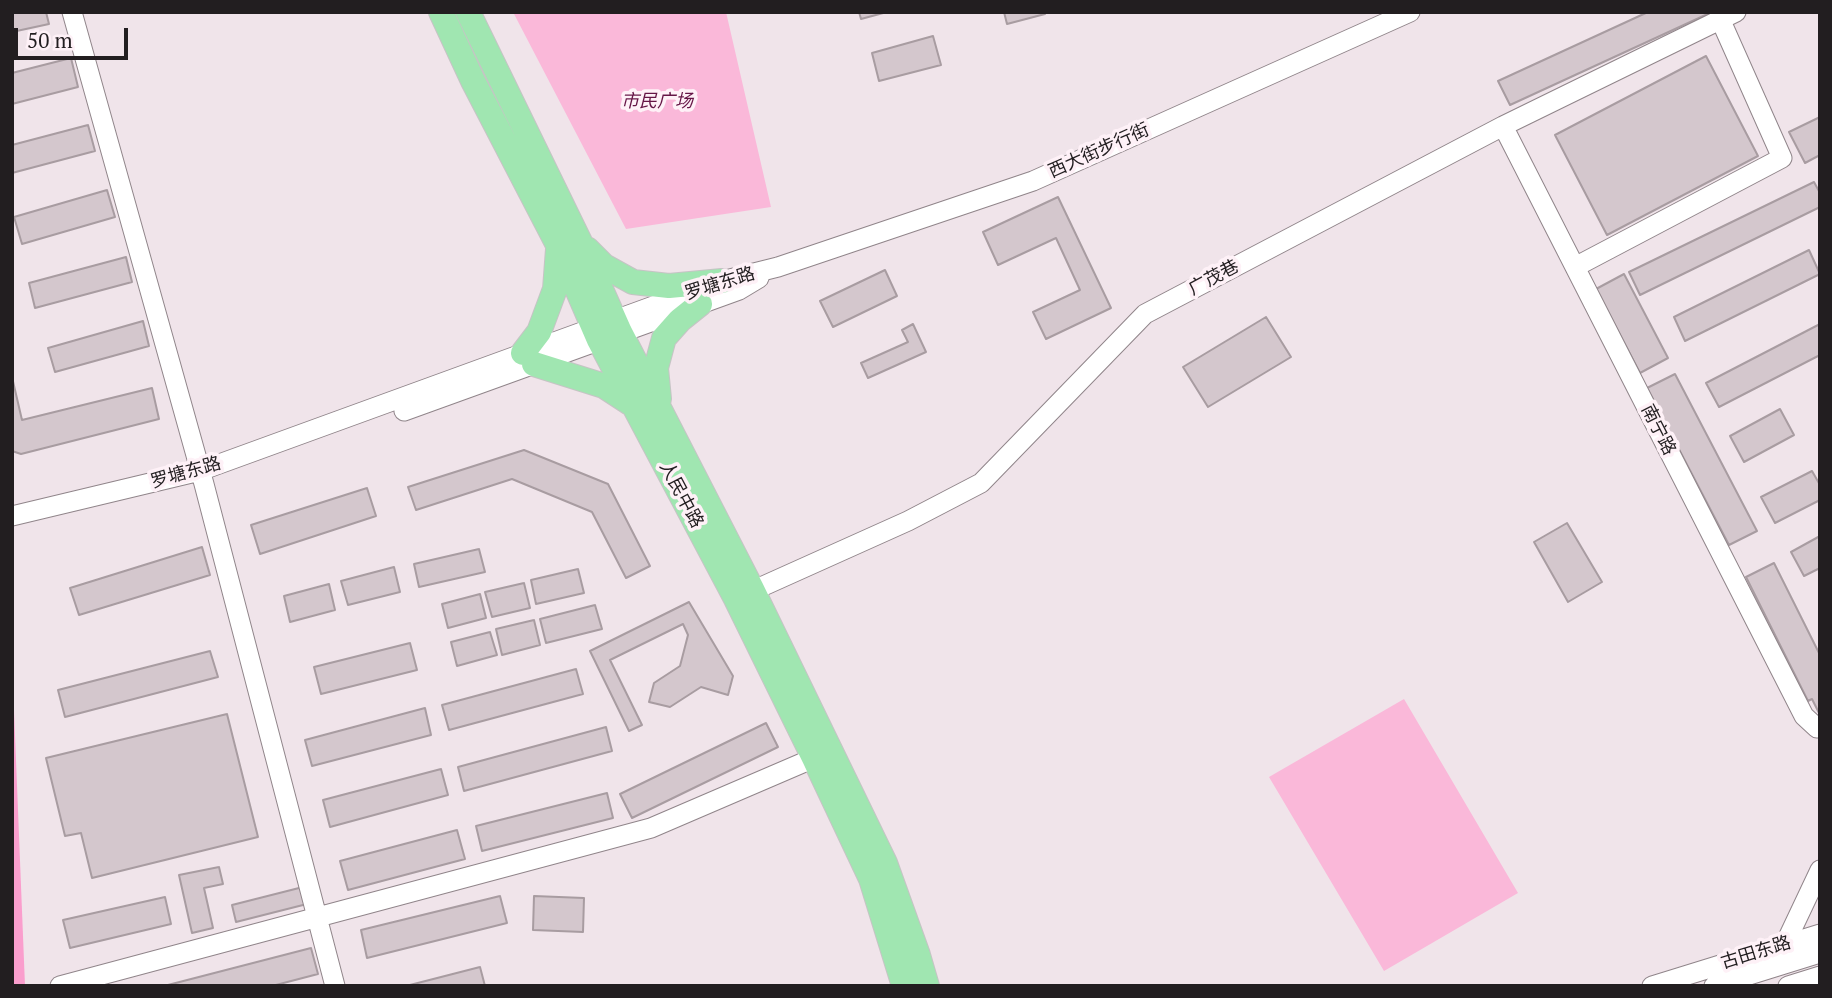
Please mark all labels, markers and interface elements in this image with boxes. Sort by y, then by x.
scale bar [18,14,131,58]
text: 50 m [27,26,73,54]
park label: 市民广场 [621,91,693,113]
street label: 西大街步行街 [1045,119,1153,183]
street label: 广茂巷 [1185,256,1243,300]
street label: 罗塘东路 [682,263,758,305]
street label: 南宁路 [1636,401,1680,459]
street label: 罗塘东路 [148,453,224,493]
street label: 人民中路 [655,458,707,532]
street label: 古田东路 [1718,932,1794,974]

